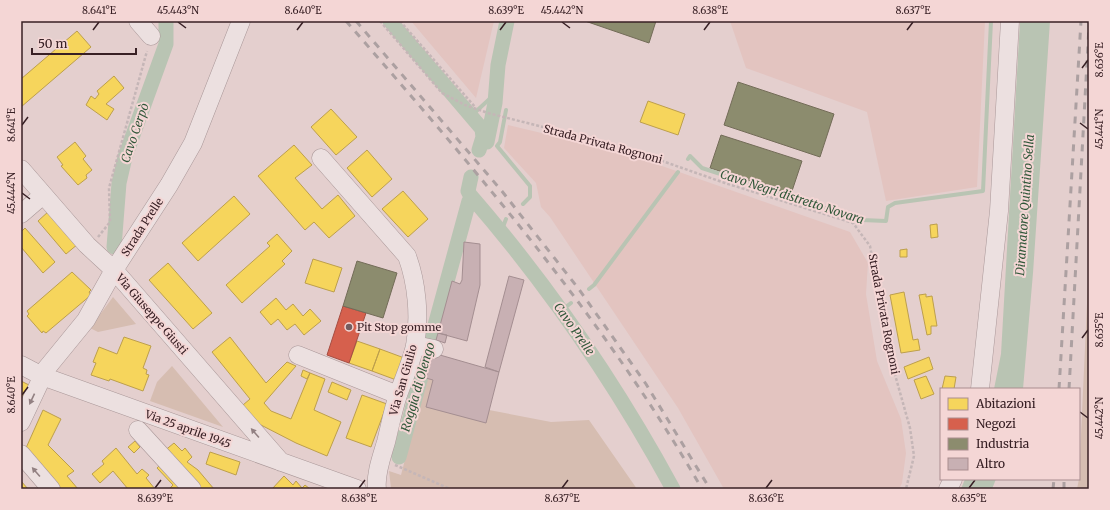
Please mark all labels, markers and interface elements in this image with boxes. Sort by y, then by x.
text: 8.641°E [82,4,117,17]
text: 45.443°N [157,4,199,17]
text: 8.640°E [284,4,322,17]
text: 8.639°E [488,4,524,17]
text: 45.442°N [541,4,583,17]
text: 8.638°E [692,4,728,17]
text: 8.637°E [895,4,931,17]
scale bar [32,30,136,56]
text: 50 m [38,36,67,51]
text: 8.636°E [1093,42,1106,77]
water label: Cavo Cerpò [117,101,152,165]
text: 8.641°E [5,107,18,142]
text: 45.441°N [1093,109,1106,149]
street label: Strada Privata Rognoni [542,121,664,167]
water label: Diramatore Quintino Sella [1012,134,1037,277]
water label: Cavo Negri distretto Novara [718,166,866,227]
text: 45.444°N [5,172,18,214]
street label: Strada Prelle [118,195,166,259]
street label: Strada Privata Rognoni [865,253,903,376]
street label: Via Giuseppe Giusti [112,270,191,358]
water label: Cavo Prelle [551,300,598,358]
text: 8.635°E [1093,312,1106,347]
place label: Pit Stop gomme [357,320,441,334]
marker: Pit Stop gomme [344,322,354,332]
water label: Roggia di Olengo [398,340,437,433]
street label: Via San Giulio [386,342,420,418]
text: 8.640°E [5,376,18,414]
legend [940,388,1080,480]
one-way arrow [29,393,35,404]
text: Abitazioni [975,396,1036,411]
text: 45.442°N [1093,397,1106,439]
street label: Via 25 aprile 1945 [142,407,233,451]
text: Negozi [976,416,1016,431]
one-way arrow [251,427,260,438]
text: Industria [976,436,1030,451]
text: Altro [975,456,1005,471]
one-way arrow [32,466,41,477]
text: 8.639°E [137,492,173,505]
text: 8.638°E [341,492,377,505]
text: 8.637°E [544,492,580,505]
text: 8.636°E [749,492,784,505]
text: 8.635°E [952,492,987,505]

